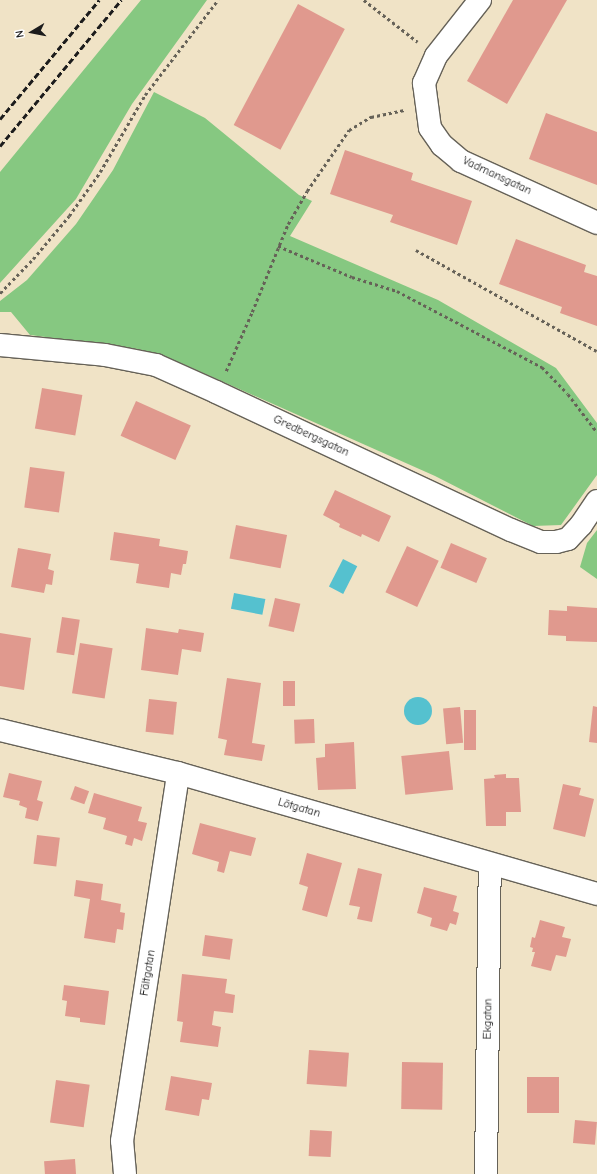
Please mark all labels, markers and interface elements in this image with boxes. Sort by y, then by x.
north arrow [12,12,52,52]
text: N [13,30,27,39]
street label: Vadmansgatan [460,154,534,198]
street label: Gredbergsgatan [271,412,351,460]
street label: Lötgatan [276,795,322,821]
street label: Fältgatan [137,949,159,997]
street label: Ekgatan [480,998,496,1040]

